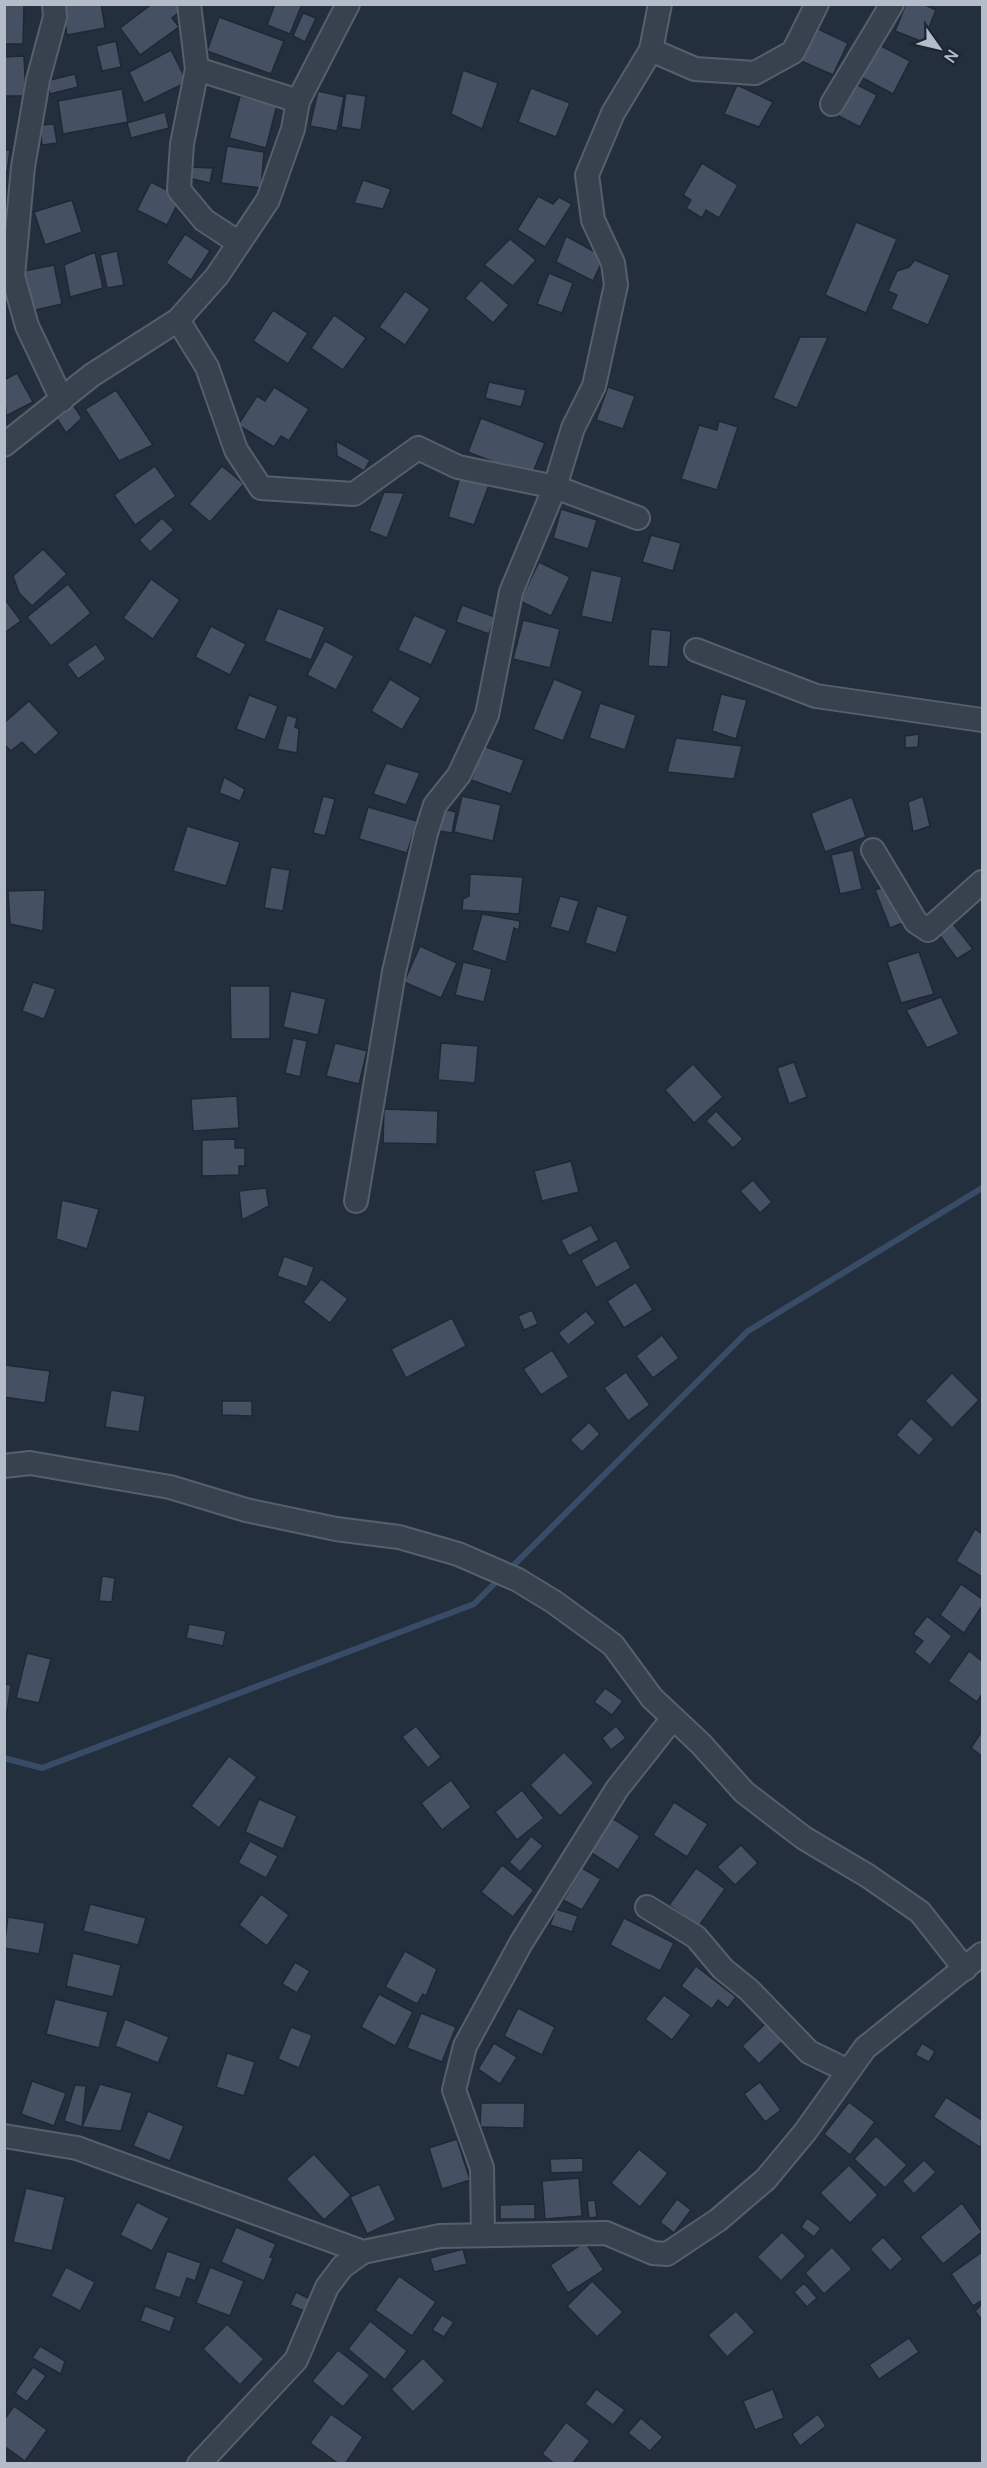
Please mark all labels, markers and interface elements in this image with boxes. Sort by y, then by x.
north arrow [909,18,969,78]
text: N [939,45,964,67]

